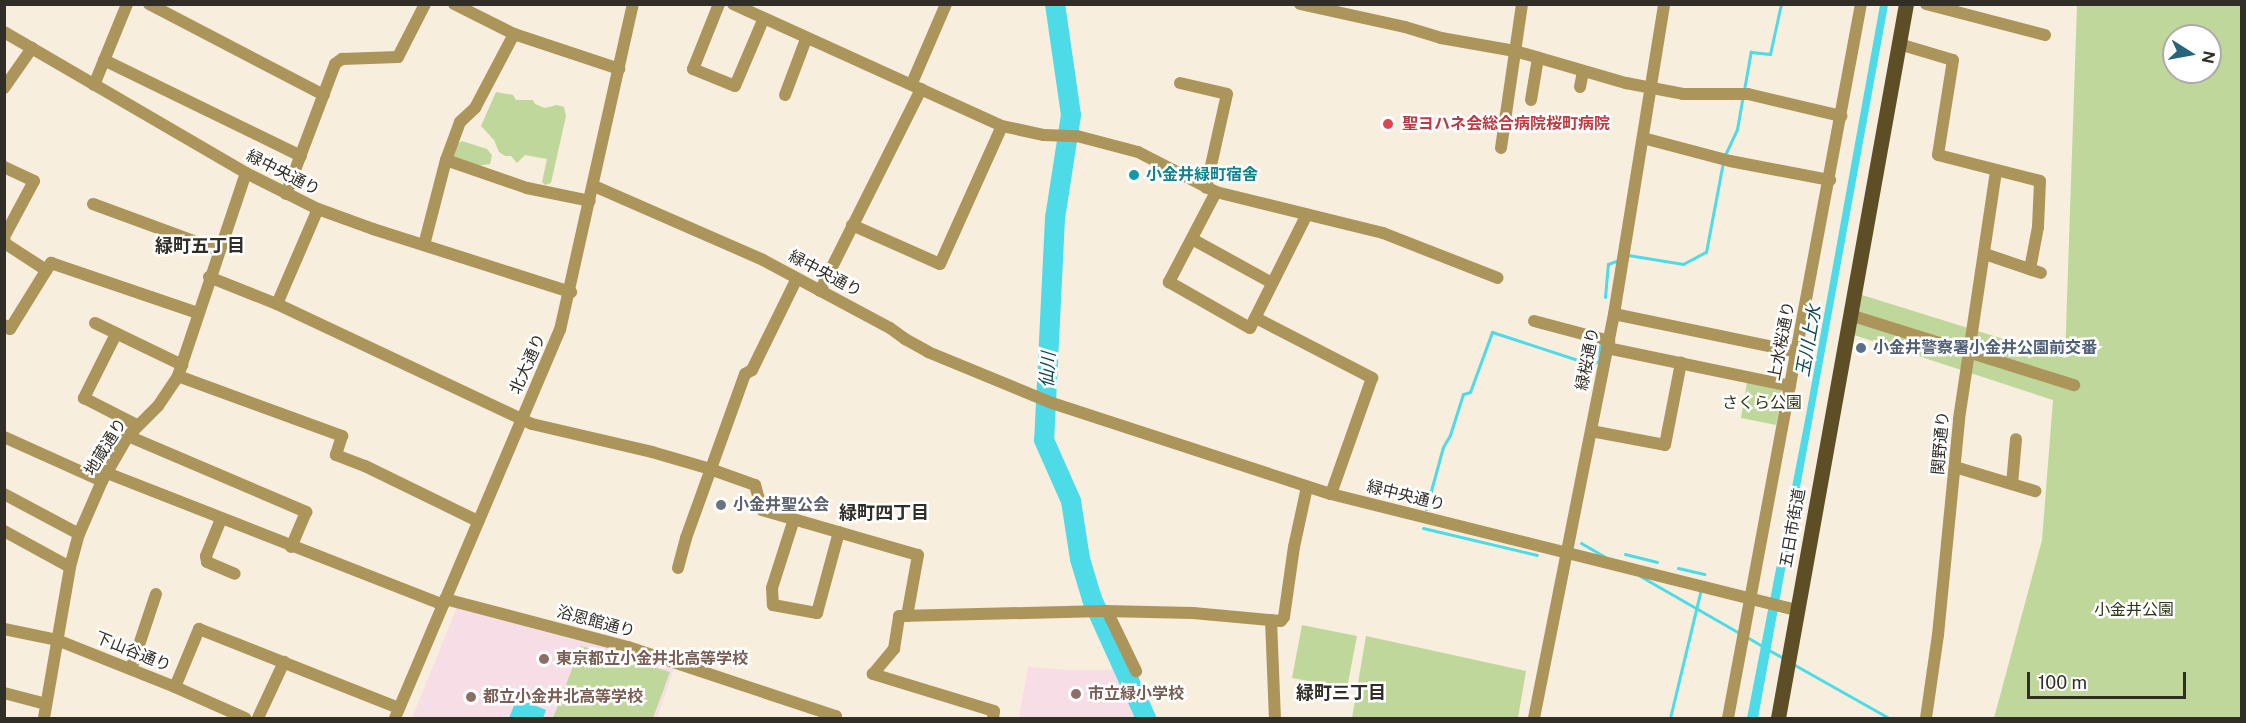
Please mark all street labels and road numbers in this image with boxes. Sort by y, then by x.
street label: 緑中央通り [243,146,323,200]
street label: 緑中央通り [785,247,865,301]
street label: 上水桜通り [1765,300,1799,382]
street label: 緑桜通り [1572,326,1604,392]
street label: 北大通り [506,331,550,397]
street label: 関野通り [1929,410,1953,476]
street label: 地蔵通り [81,415,131,479]
street label: 緑中央通り [1365,477,1447,515]
street label: 五日市街道 [1777,487,1809,569]
street label: 浴恩館通り [555,602,637,642]
street label: 下山谷通り [92,628,174,676]

